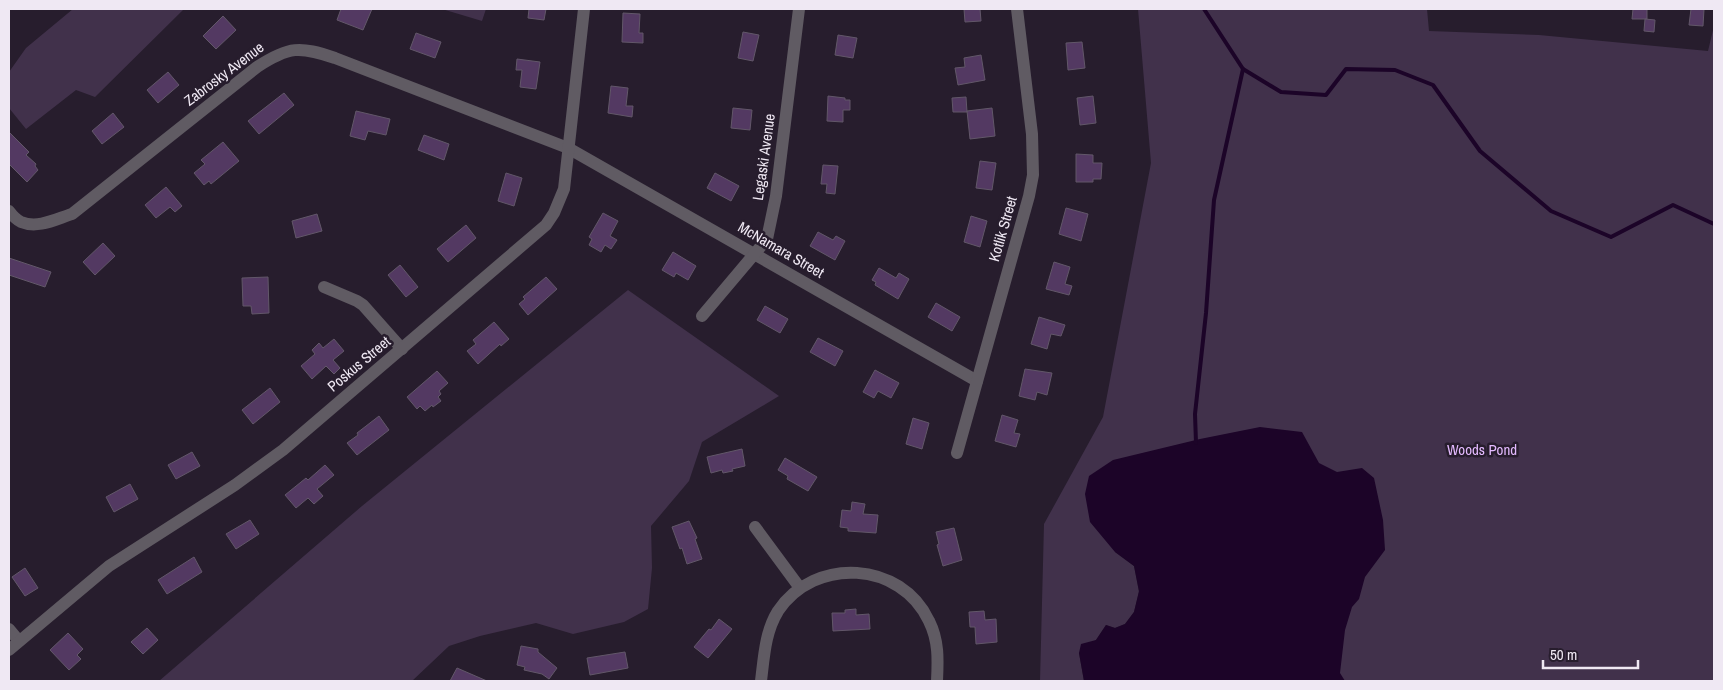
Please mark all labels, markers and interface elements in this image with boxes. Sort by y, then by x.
street label: Zabrosky Avenue [180,37,268,111]
street label: Legaski Avenue [747,112,780,202]
street label: Kotlik Street [983,193,1022,264]
street label: McNamara Street [734,216,829,283]
street label: Poskus Street [323,331,395,396]
park label: Woods Pond [1447,439,1517,460]
scale bar [1543,638,1638,670]
text: 50 m [1550,644,1577,665]

